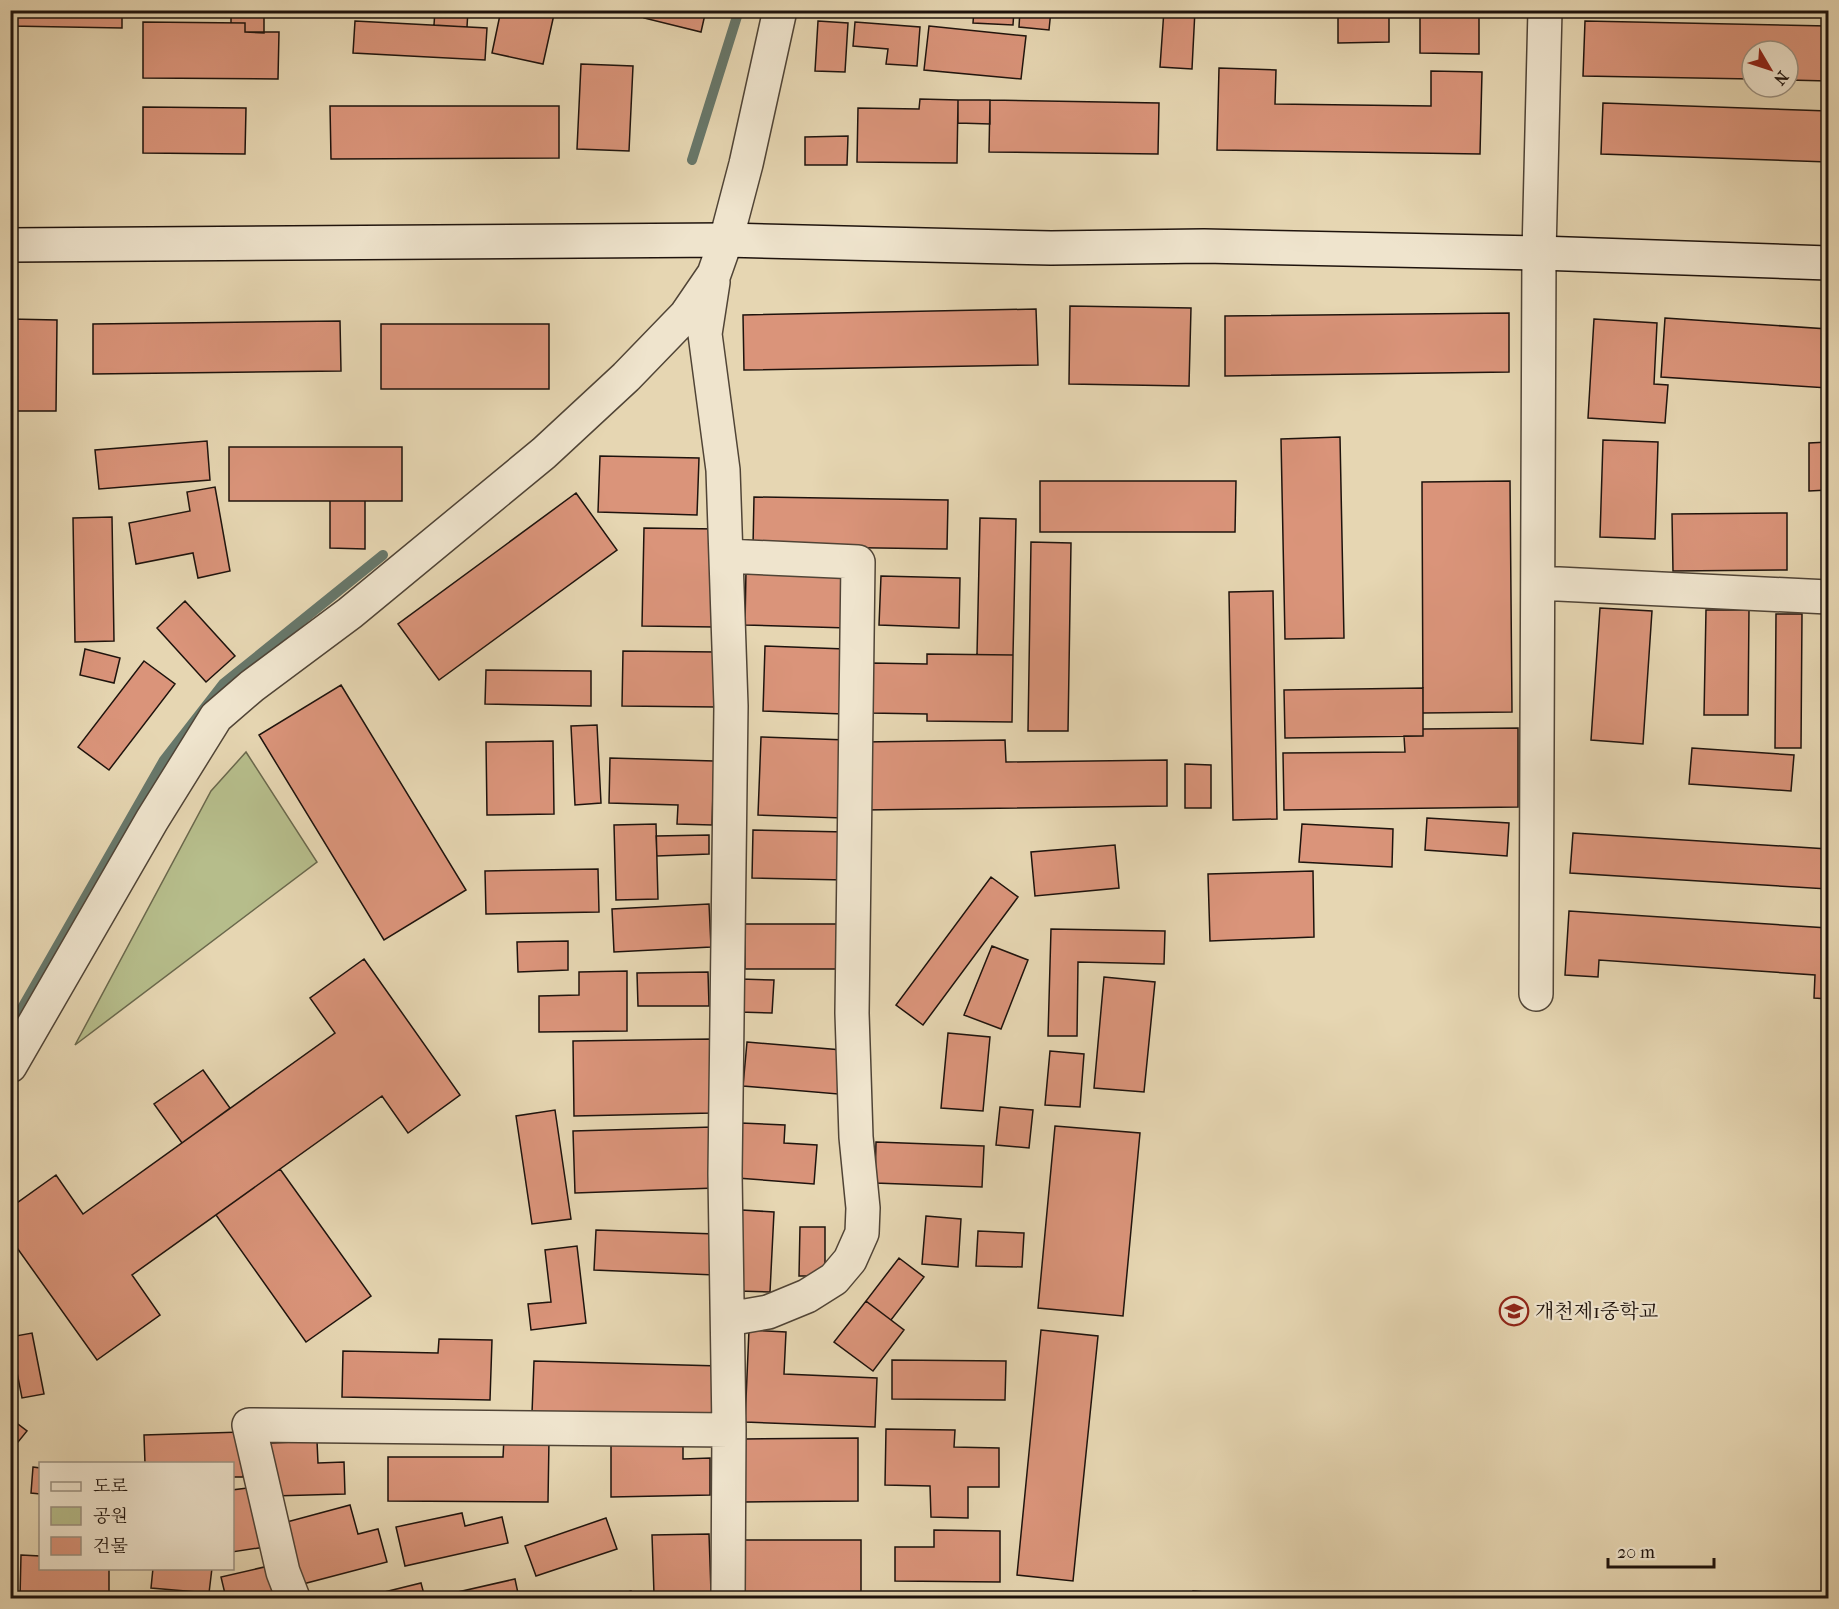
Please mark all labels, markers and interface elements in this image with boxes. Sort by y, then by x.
north arrow [1740,39,1800,99]
text: N [1770,67,1792,89]
school or university icon: 개천제1중학교 [1498,1295,1530,1327]
place label: 개천제1중학교 [1535,1300,1659,1323]
legend [39,1462,234,1570]
text: 도로 [93,1476,128,1497]
text: 공원 [93,1506,128,1527]
scale bar [1608,1531,1714,1569]
text: 건물 [93,1536,128,1557]
text: 20 m [1617,1542,1655,1563]

